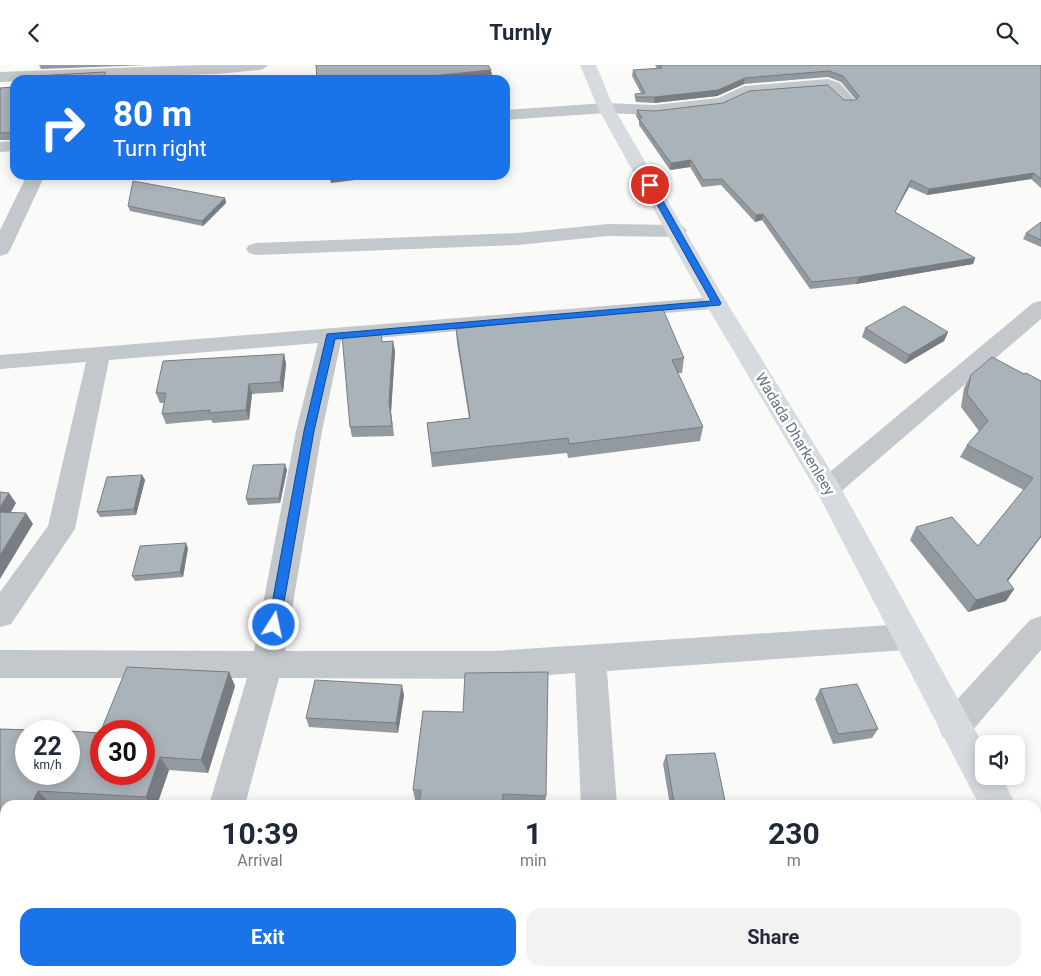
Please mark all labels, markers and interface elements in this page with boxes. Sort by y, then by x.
icon: back [20,19,48,47]
icon: search [993,19,1021,47]
text: Turnly [489,20,552,45]
text: 80 m [113,94,192,135]
icon: right [30,95,95,160]
text: Turn right [113,136,207,161]
pin [629,164,671,206]
icon: arrive [636,171,664,199]
street label: Wadada Dharkenleey [751,369,839,499]
position arrow [247,598,299,650]
speed limit sign: 30 [90,720,155,785]
text: 22 [33,732,62,761]
map controls [975,735,1025,785]
button: sound [975,735,1025,785]
text: km/h [33,758,62,772]
text: 10:39 [221,816,299,851]
text: 1 [525,816,542,851]
text: 230 [768,816,820,851]
text: Arrival [237,851,283,870]
text: min [520,851,547,870]
text: m [787,851,801,870]
button: Exit [20,908,516,966]
button: Share [526,908,1021,966]

